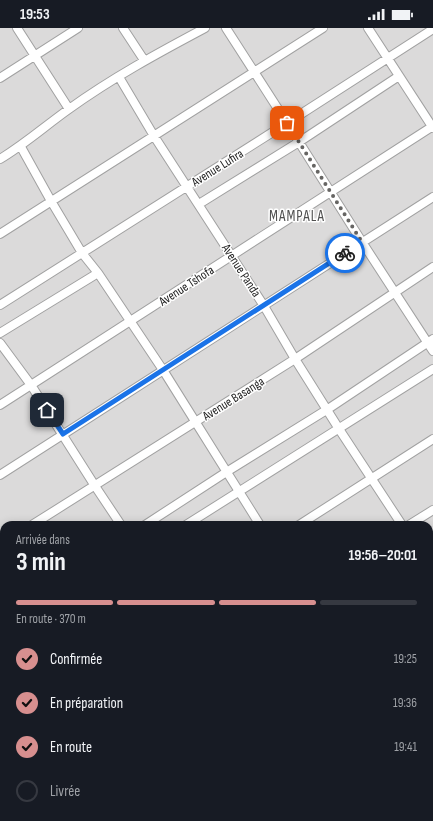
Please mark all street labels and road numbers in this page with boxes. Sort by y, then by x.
street label: Avenue Lufira [188,146,246,191]
street label: Avenue Panda [218,240,264,300]
street label: Avenue Tshofa [155,262,217,310]
street label: Avenue Basanga [199,374,267,425]

